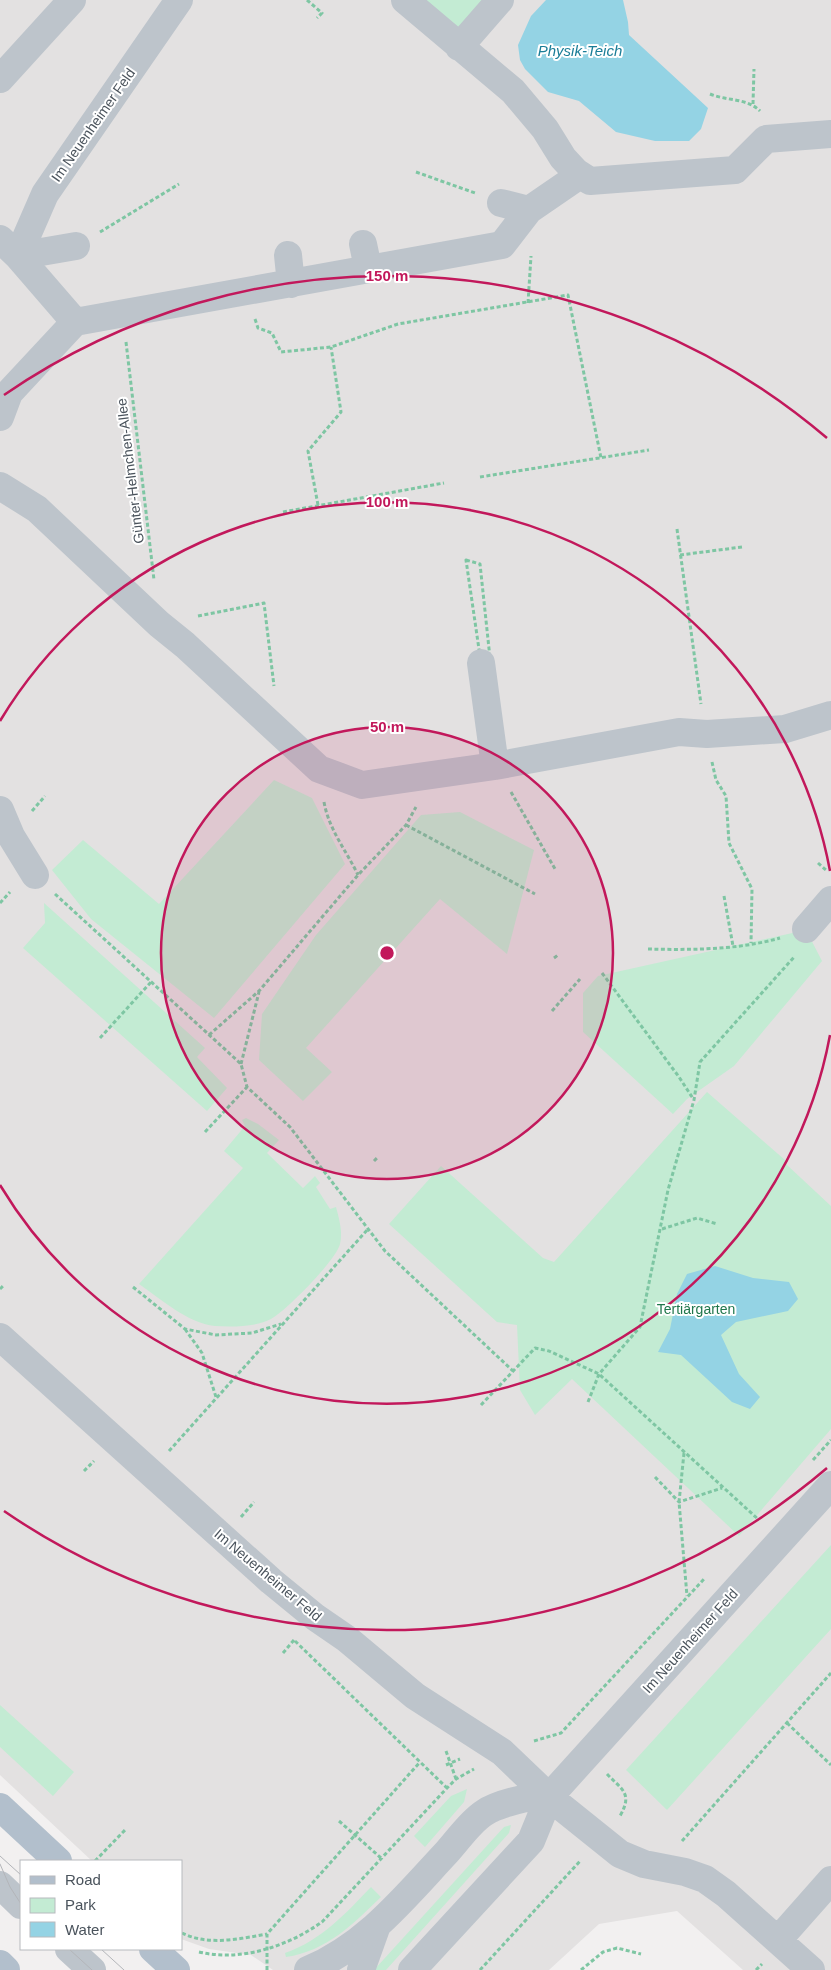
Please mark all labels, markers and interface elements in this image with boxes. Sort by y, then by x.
water label: Physik-Teich [538,42,622,59]
street label: Im Neuenheimer Feld [48,65,138,185]
text: 150 m [366,267,408,284]
street label: Günter-Helmchen-Allee [113,397,147,545]
text: 100 m [366,493,408,510]
text: 50 m [370,718,404,735]
centre of rings [378,944,396,962]
park label: Tertiärgarten [657,1301,735,1317]
street label: Im Neuenheimer Feld [211,1526,325,1624]
street label: Im Neuenheimer Feld [639,1586,741,1696]
legend [20,1860,182,1950]
text: Road [65,1871,101,1888]
text: Park [65,1896,96,1913]
text: Water [65,1921,104,1938]

